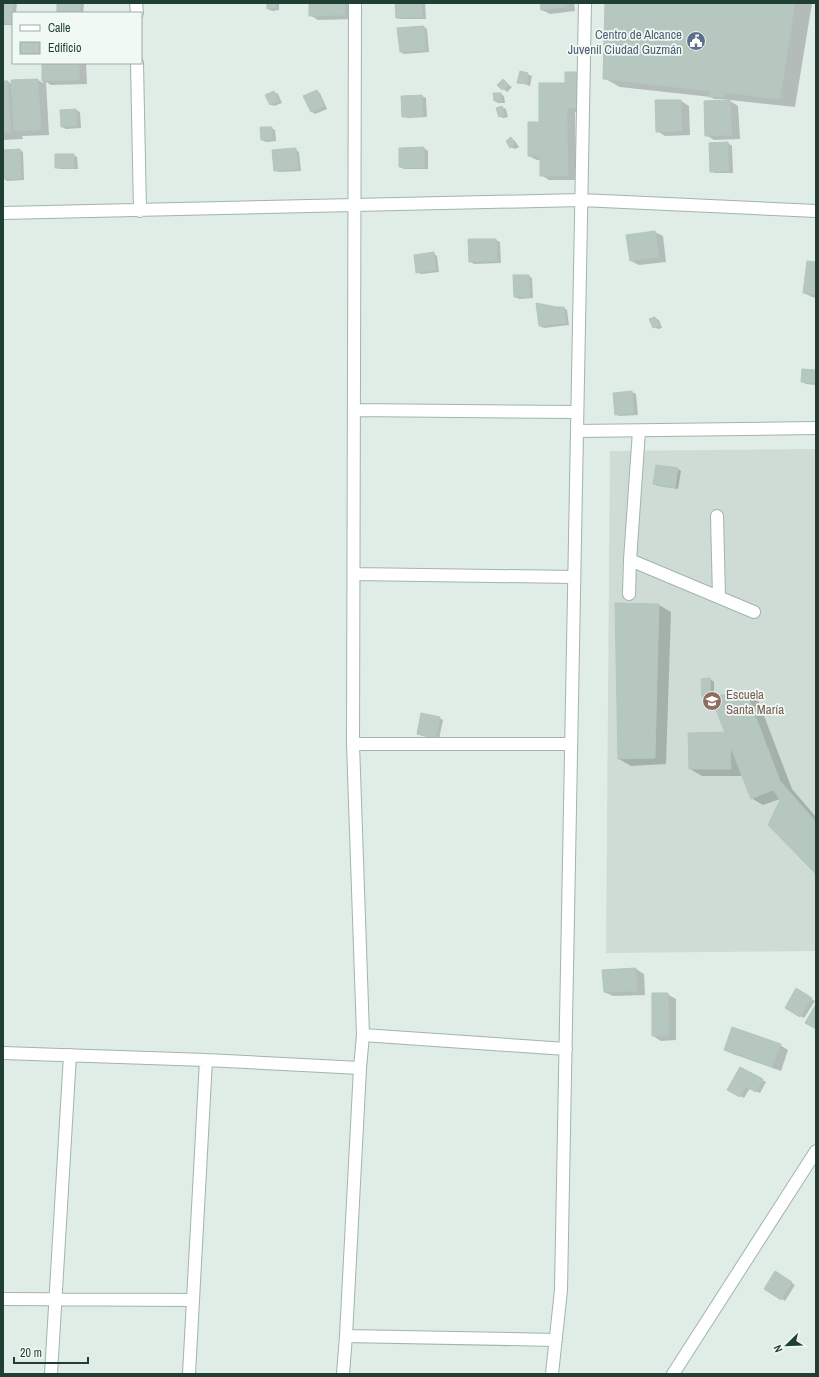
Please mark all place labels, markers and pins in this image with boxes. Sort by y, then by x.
place label: Centro de Alcance Juvenil Ciudad Guzmán [568,26,682,58]
public building icon: Centro de Alcance Juvenil Ciudad Guzmán [685,30,707,52]
place label: Escuela Santa María [726,686,784,718]
school or university icon: Escuela Santa María [701,690,723,712]

